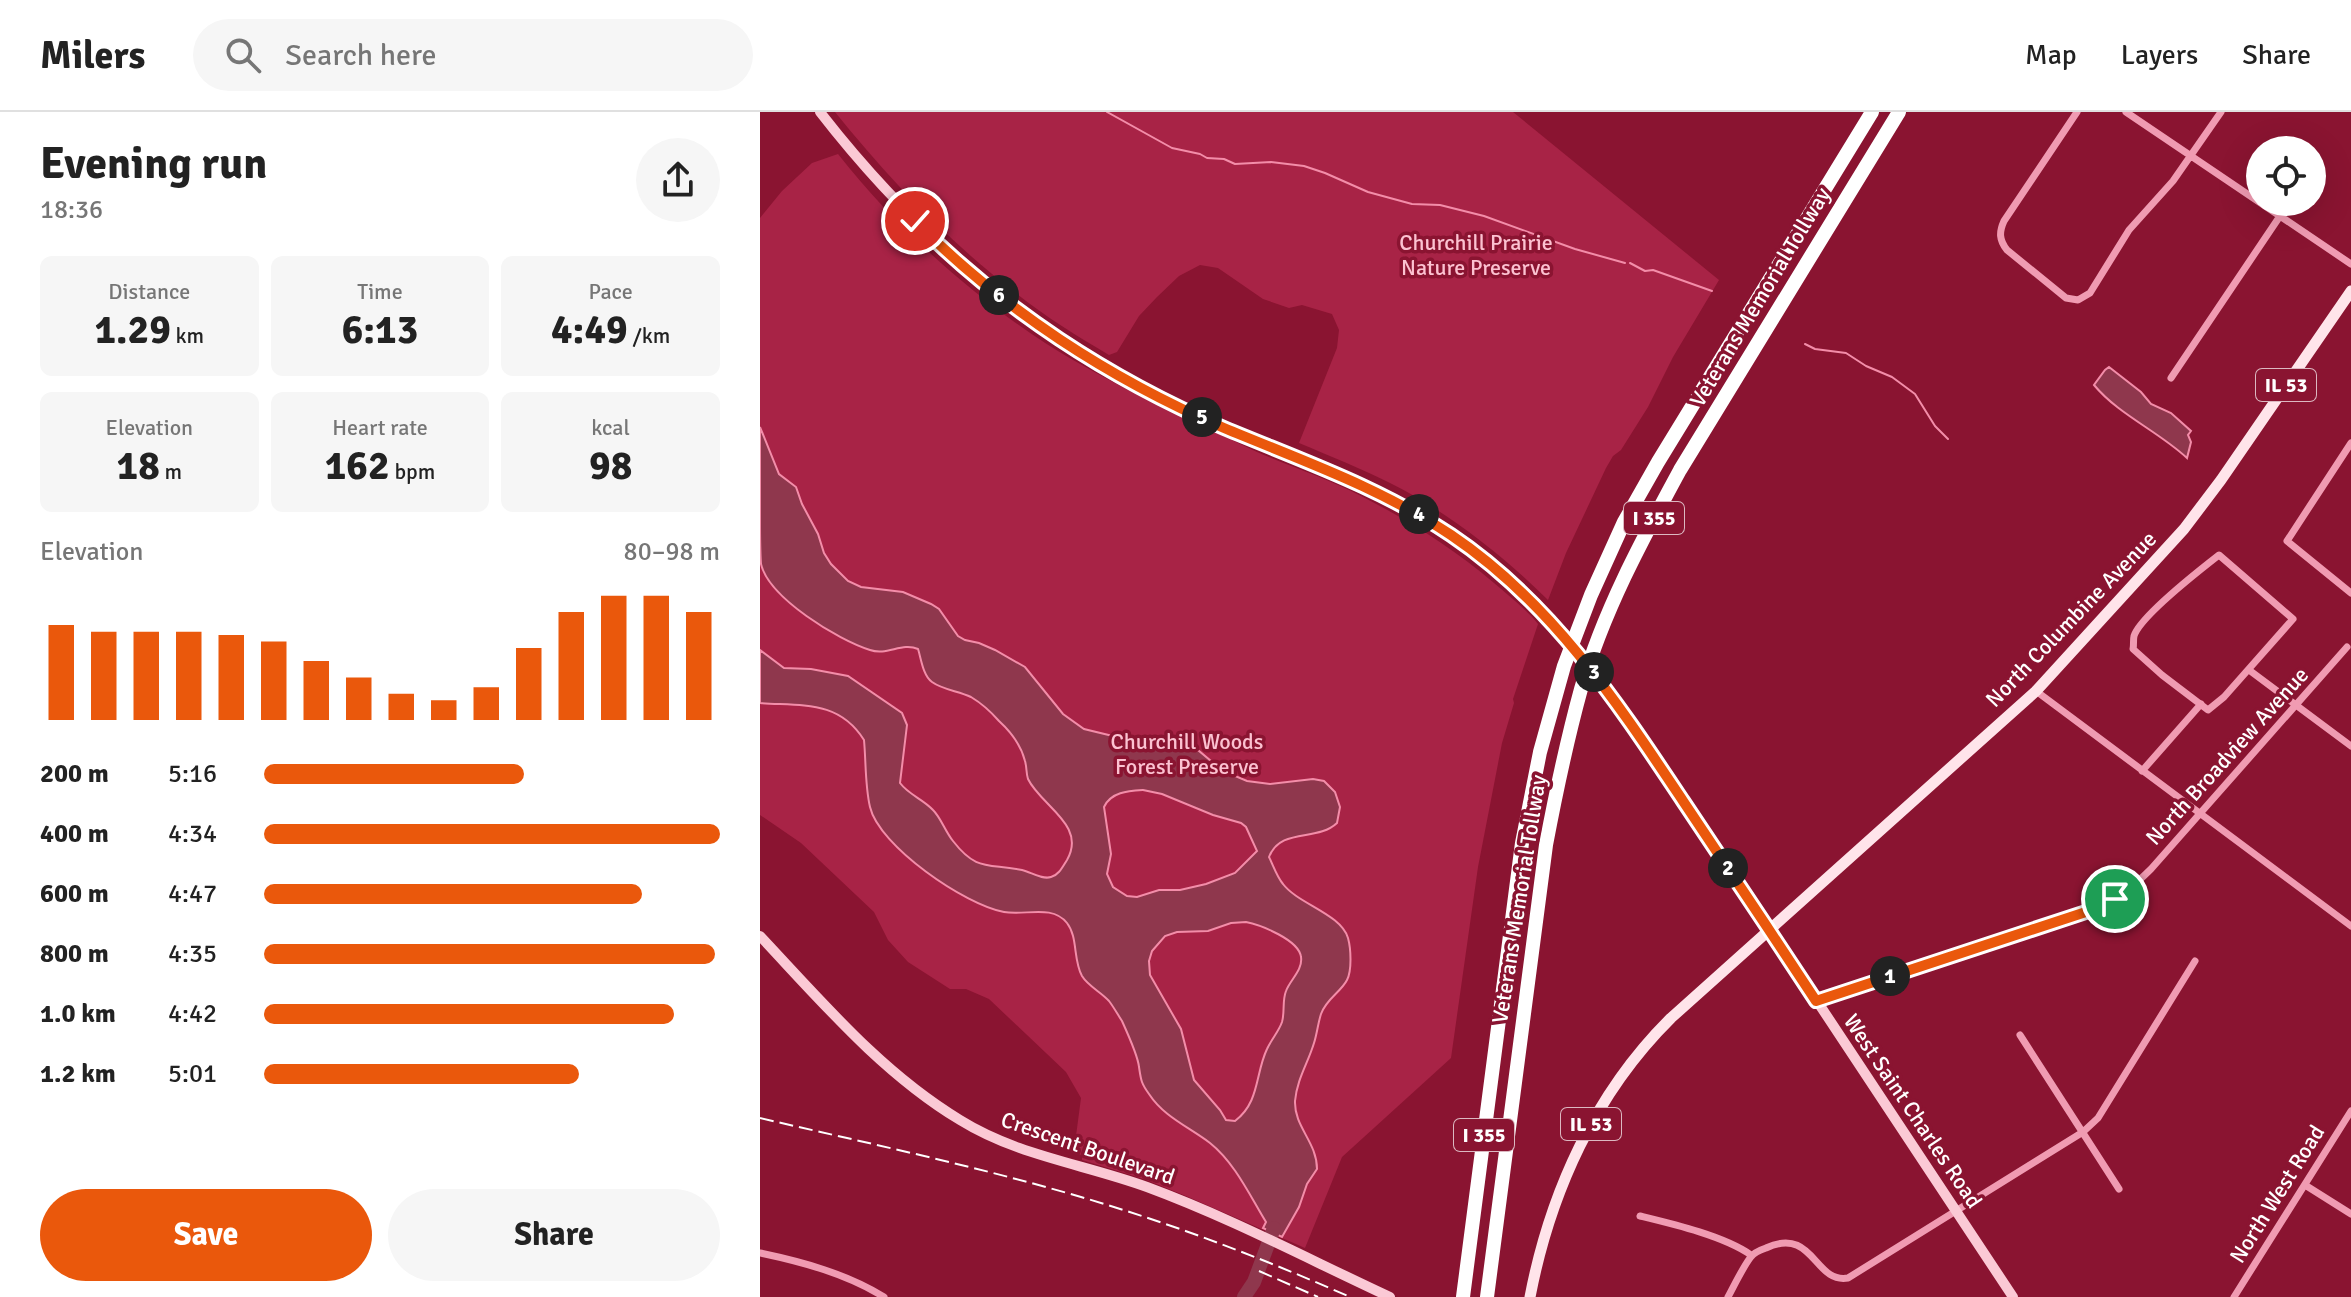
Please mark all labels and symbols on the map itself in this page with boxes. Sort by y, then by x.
street label: Veterans Memorial Tollway [1684,182,1837,412]
pin [881,187,949,255]
park label: Churchill Prairie Nature Preserve [1399,229,1553,281]
pin: 6 [979,275,1019,315]
road number: IL 53 [2256,369,2316,401]
pin: 5 [1182,397,1222,437]
pin: 4 [1399,494,1439,534]
road number: I 355 [1624,502,1684,534]
street label: North Columbine Avenue [1980,525,2162,713]
pin: 3 [1574,652,1614,692]
street label: North Broadview Avenue [2140,661,2314,851]
park label: Churchill Woods Forest Preserve [1111,728,1263,780]
street label: Veterans Memorial Tollway [1486,772,1552,1025]
pin: 2 [1708,848,1748,888]
pin [2081,865,2149,933]
pin: 1 [1870,956,1910,996]
street label: West Saint Charles Road [1838,1009,1988,1213]
street label: Crescent Boulevard [998,1106,1178,1190]
road number: IL 53 [1561,1108,1621,1140]
road number: I 355 [1454,1119,1514,1151]
street label: North West Road [2224,1120,2330,1268]

